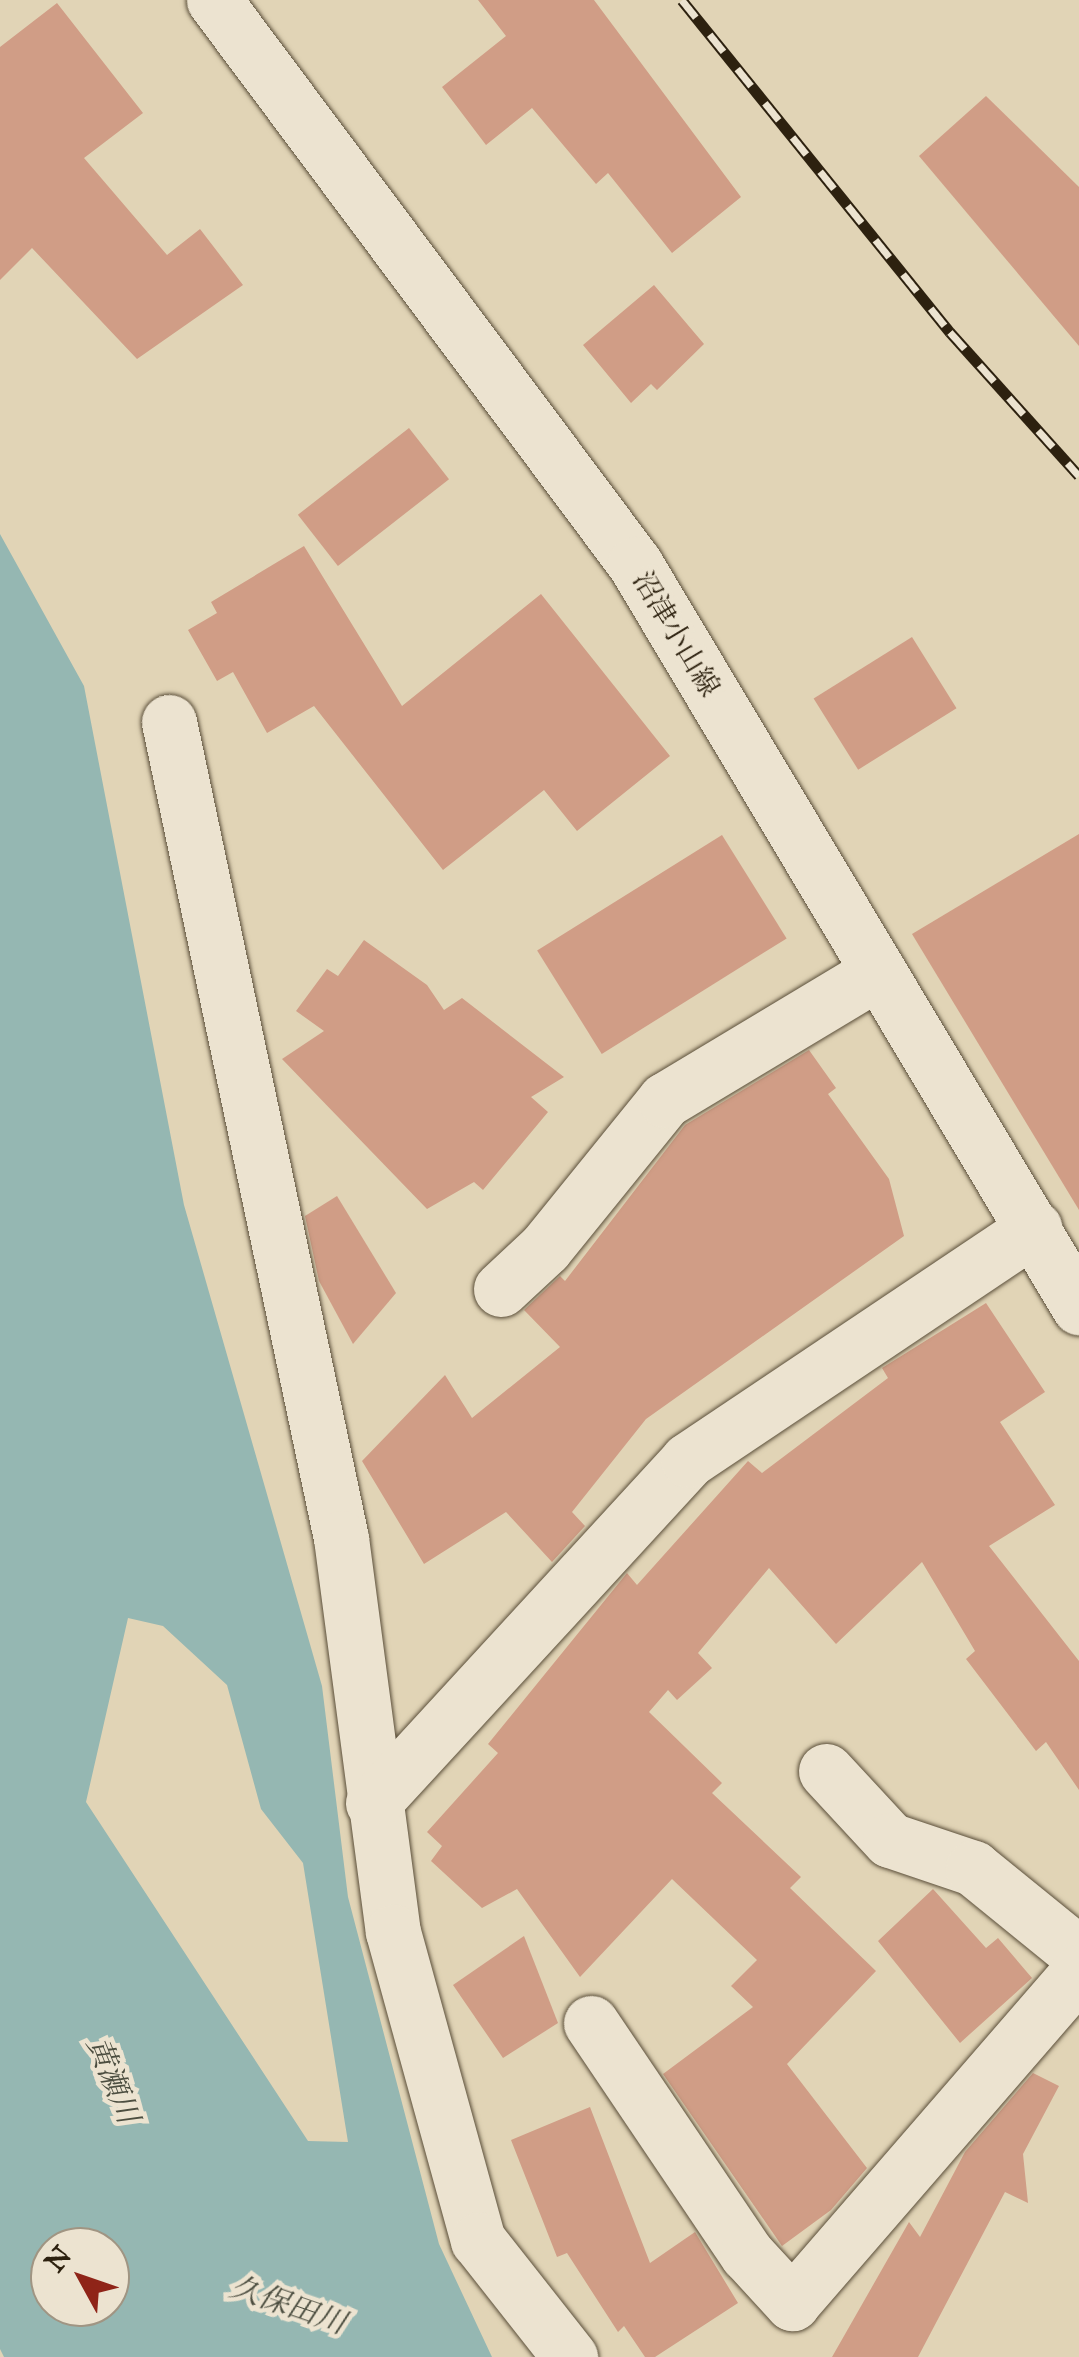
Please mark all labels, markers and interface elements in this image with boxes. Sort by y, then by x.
street label: 沼津小山線 [626,565,726,703]
water label: 黄瀬川 [79,2032,147,2128]
north arrow [30,2227,130,2327]
text: N [37,2238,79,2279]
water label: 久保田川 [225,2268,351,2342]

